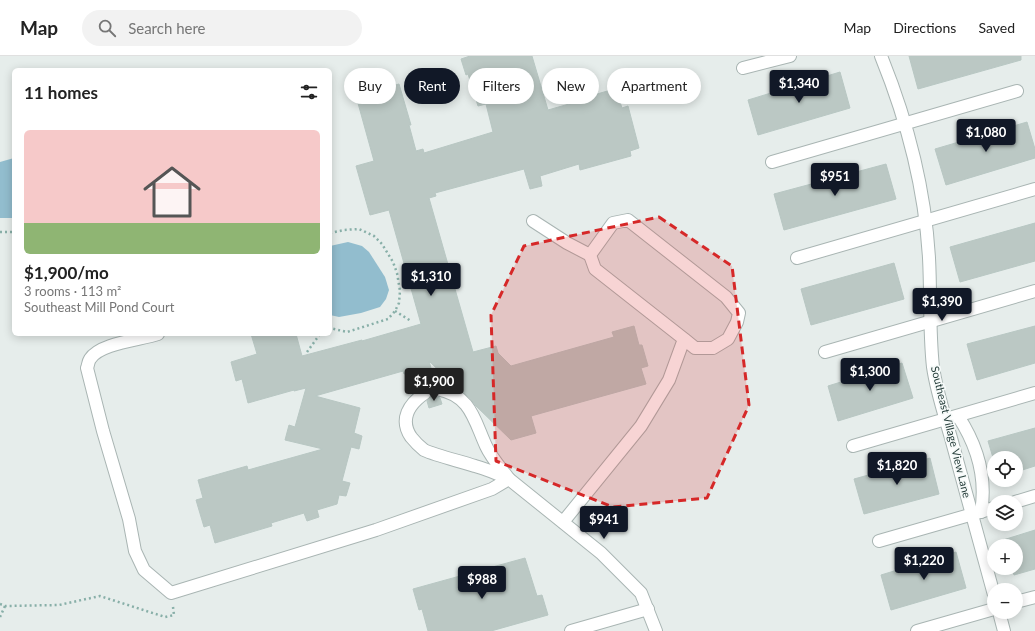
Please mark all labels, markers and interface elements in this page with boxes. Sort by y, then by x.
search box [82,10,362,46]
text: Map [20,16,58,39]
icon: search [96,17,118,39]
text: Search here [128,19,206,37]
text: Map [844,19,871,36]
text: Directions [893,19,956,36]
text: Saved [978,19,1015,36]
chip: Buy [344,68,396,104]
chip: Rent [404,68,460,104]
chip: Filters [468,68,534,104]
chip: New [542,68,599,104]
chip: Apartment [607,68,701,104]
pin: $1,340 [766,70,832,104]
text: $1,340 [779,75,819,91]
icon: filters [298,81,320,103]
text: 11 homes [24,82,98,103]
pin: $1,080 [953,119,1019,153]
text: $1,080 [966,124,1006,140]
icon: home [136,156,208,228]
pin: $951 [811,163,859,197]
text: $951 [820,168,850,184]
text: $1,900/mo [24,262,109,283]
pin: $1,310 [398,263,464,297]
text: $1,310 [411,268,451,284]
text: 3 rooms · 113 m² [24,283,121,299]
pin: $1,390 [909,288,975,322]
text: $1,390 [922,293,962,309]
text: Southeast Mill Pond Court [24,299,174,315]
pin: $1,300 [837,358,903,392]
text: $1,300 [850,363,890,379]
street label: Southeast Village View Lane [929,365,974,499]
pin: $1,900 [401,368,467,402]
text: $1,900 [414,373,454,389]
map controls [987,451,1023,619]
button: locate [987,451,1023,487]
pin: $1,820 [864,452,930,486]
text: $1,820 [877,457,917,473]
button: layers [987,495,1023,531]
pin: $941 [580,506,628,540]
text: $941 [589,511,619,527]
button: + [987,539,1023,575]
pin: $1,220 [891,547,957,581]
text: $1,220 [904,552,944,568]
pin: $988 [458,566,506,600]
text: $988 [467,571,497,587]
button: − [987,583,1023,619]

